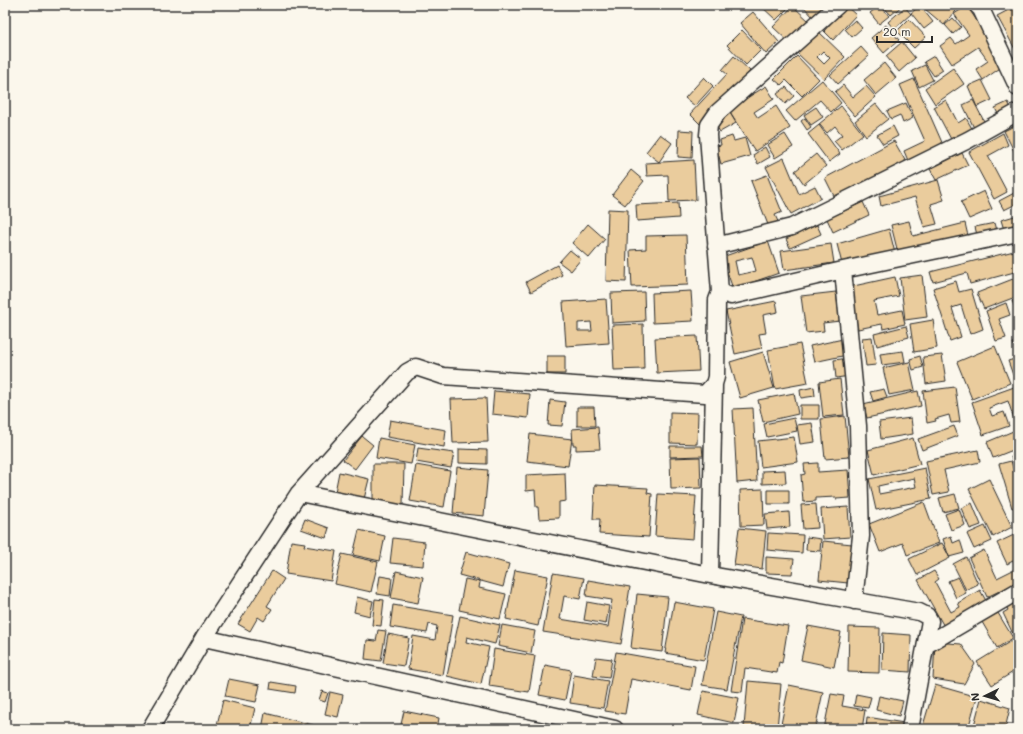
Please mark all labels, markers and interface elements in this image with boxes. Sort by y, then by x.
scale bar [877,18,932,44]
text: 20 m [883,23,911,39]
north arrow [965,676,1005,716]
text: N [967,692,982,702]

